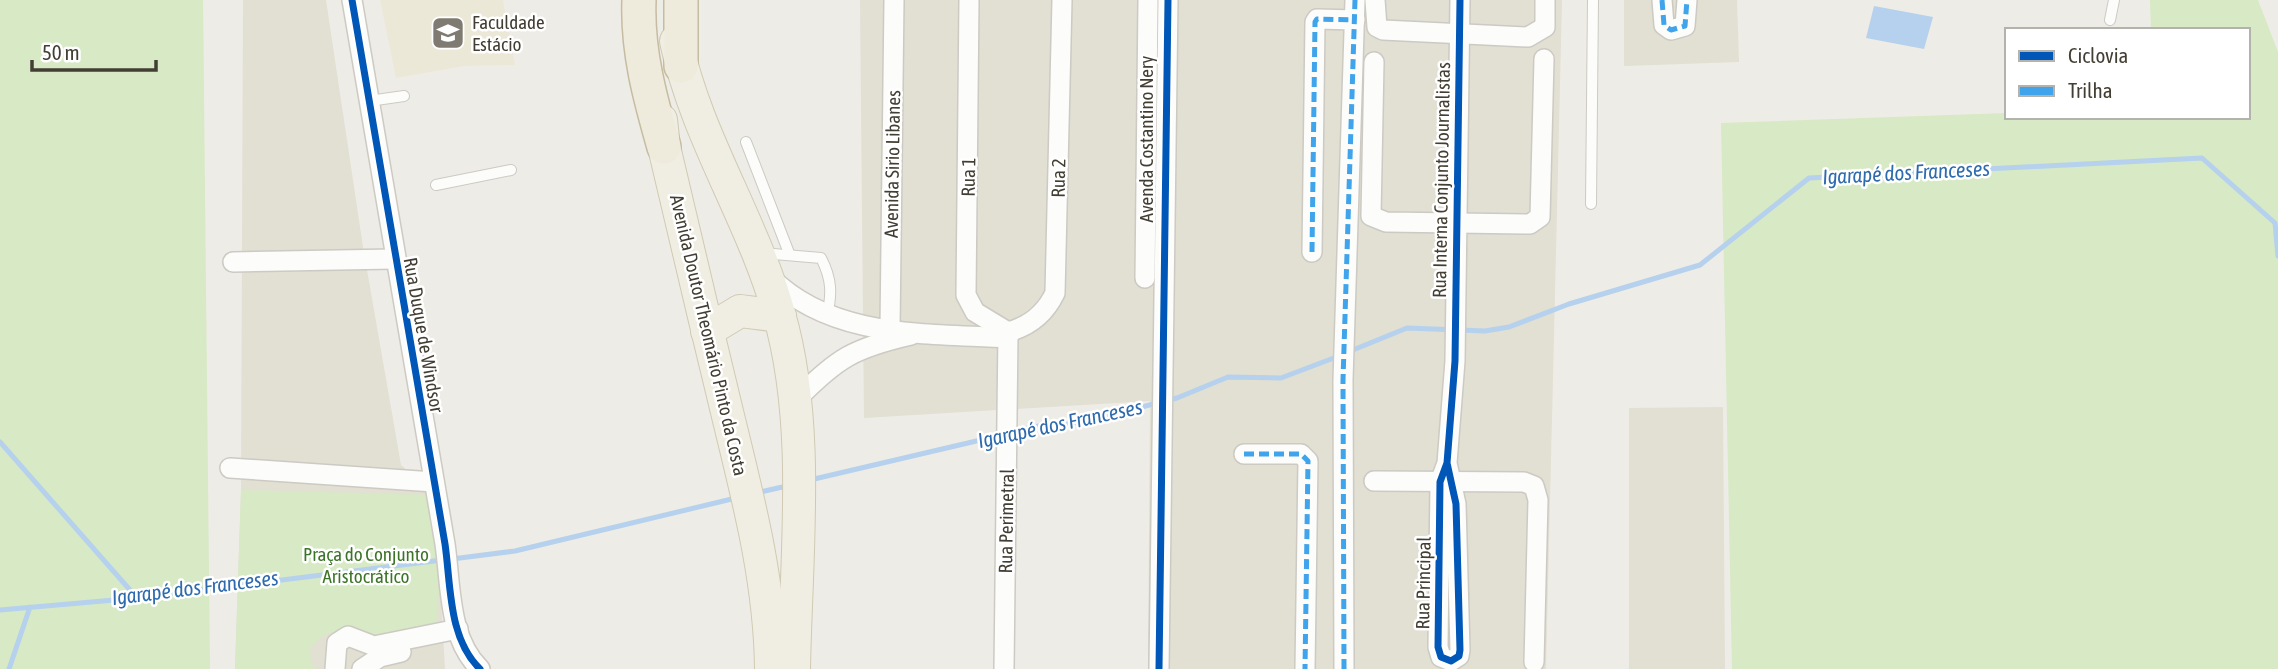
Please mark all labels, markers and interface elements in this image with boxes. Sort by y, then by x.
place label: Faculdade Estácio [472,11,545,55]
school or university icon: Faculdade Estácio [429,14,467,52]
scale bar [32,28,156,72]
legend [2005,28,2250,119]
text: 50 m [42,40,80,64]
text: Ciclovia [2068,43,2128,67]
street label: Avenda Costantino Nery [1135,55,1157,222]
street label: Rua Interna Conjunto Journalistas [1428,62,1454,298]
text: Trilha [2068,78,2113,102]
street label: Avenida Sirio Libanes [880,90,904,238]
water label: Igarapé dos Franceses [1822,156,1990,188]
street label: Rua 1 [957,157,979,197]
street label: Rua 2 [1047,158,1069,198]
street label: Avenida Doutor Theomário Pinto da Costa [666,192,752,478]
street label: Rua Duque de Windsor [400,256,449,415]
water label: Igarapé dos Franceses [975,394,1144,452]
street label: Rua Perimetral [994,468,1018,574]
street label: Rua Principal [1411,536,1435,630]
park label: Praça do Conjunto Aristocrático [303,543,429,587]
water label: Igarapé dos Franceses [110,565,280,609]

